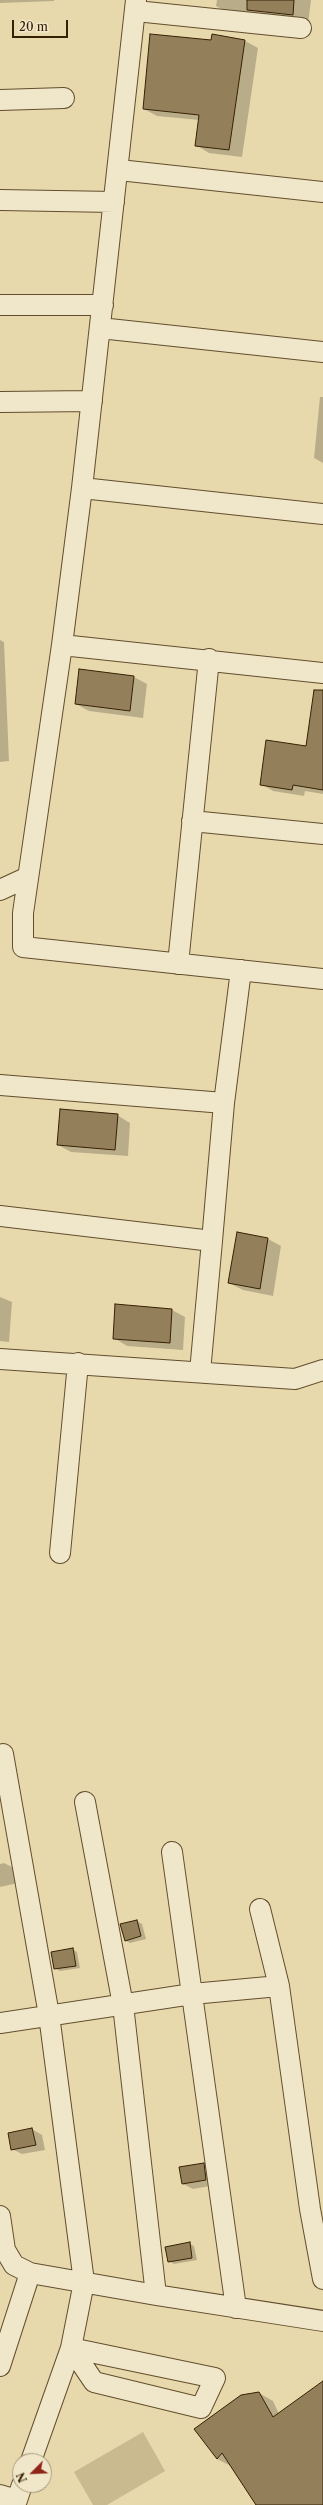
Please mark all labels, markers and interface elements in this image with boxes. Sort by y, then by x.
scale bar [14,12,70,38]
text: 20 m [19,19,48,34]
north arrow [12,2453,52,2493]
text: N [14,2470,30,2485]

